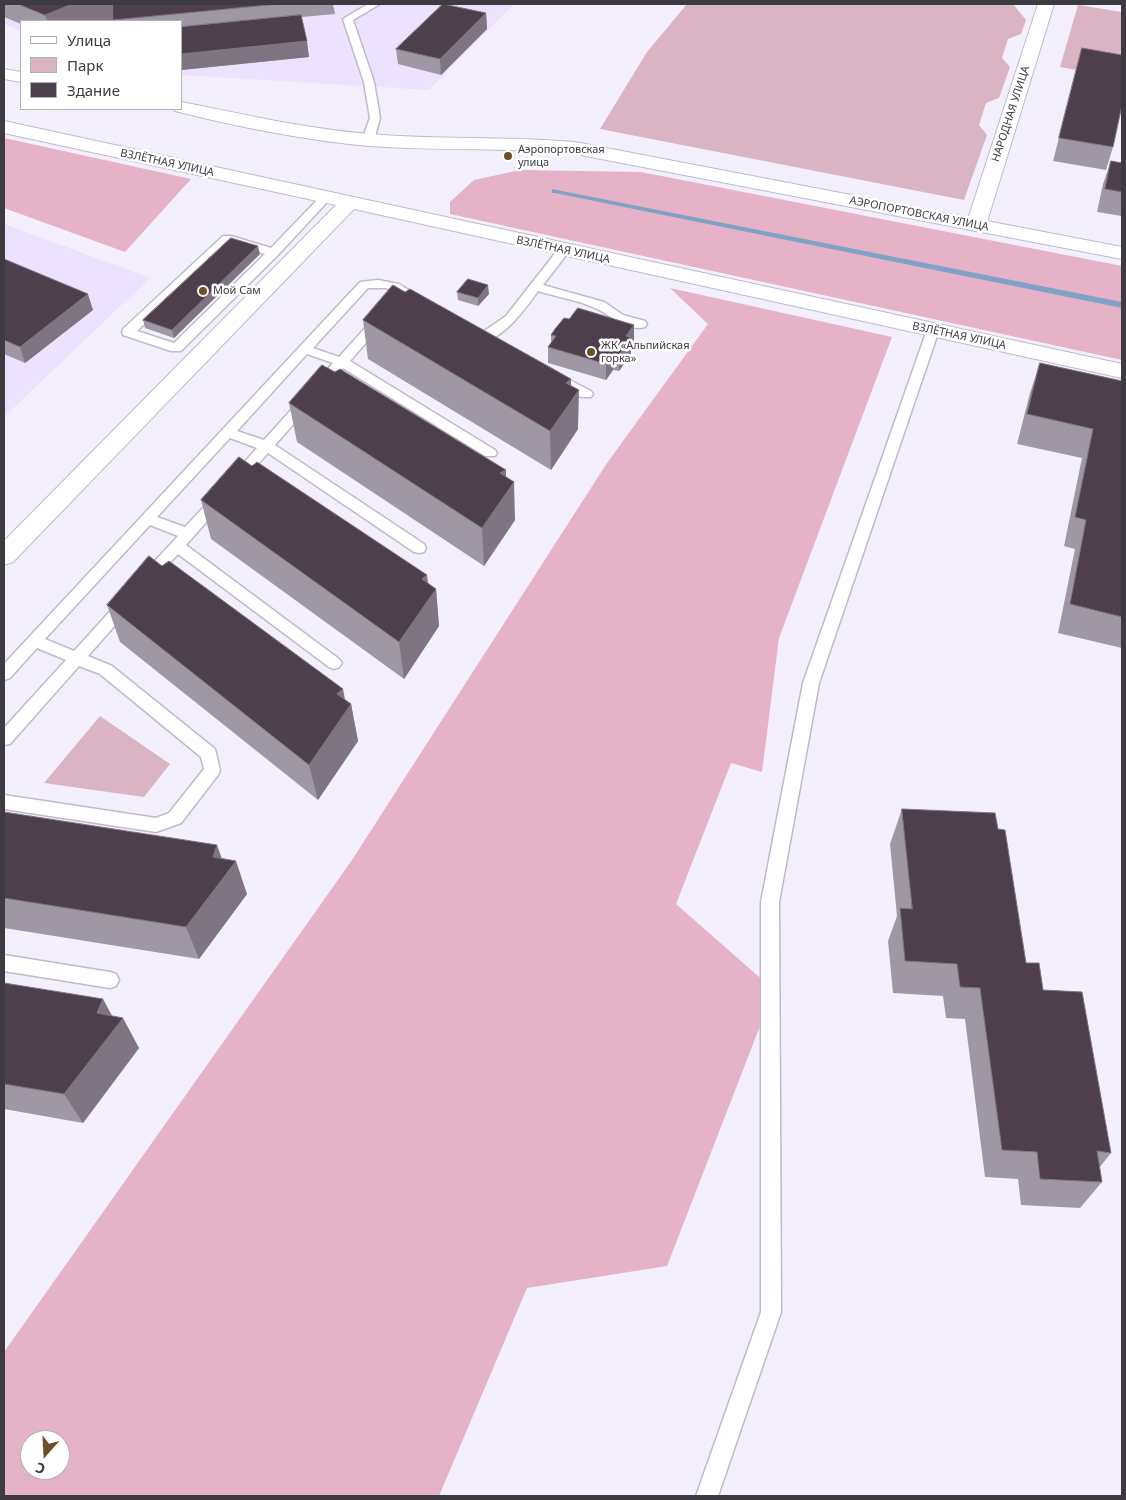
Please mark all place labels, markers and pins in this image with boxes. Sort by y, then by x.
place label: Аэропортовская улица [518,143,605,169]
marker: Аэропортовская улица [502,150,514,162]
place label: Мой Сам [213,284,261,298]
marker: Мой Сам [197,285,209,297]
place label: ЖК «Альпийская горка» [601,339,689,365]
marker: ЖК «Альпийская горка» [585,346,597,358]

